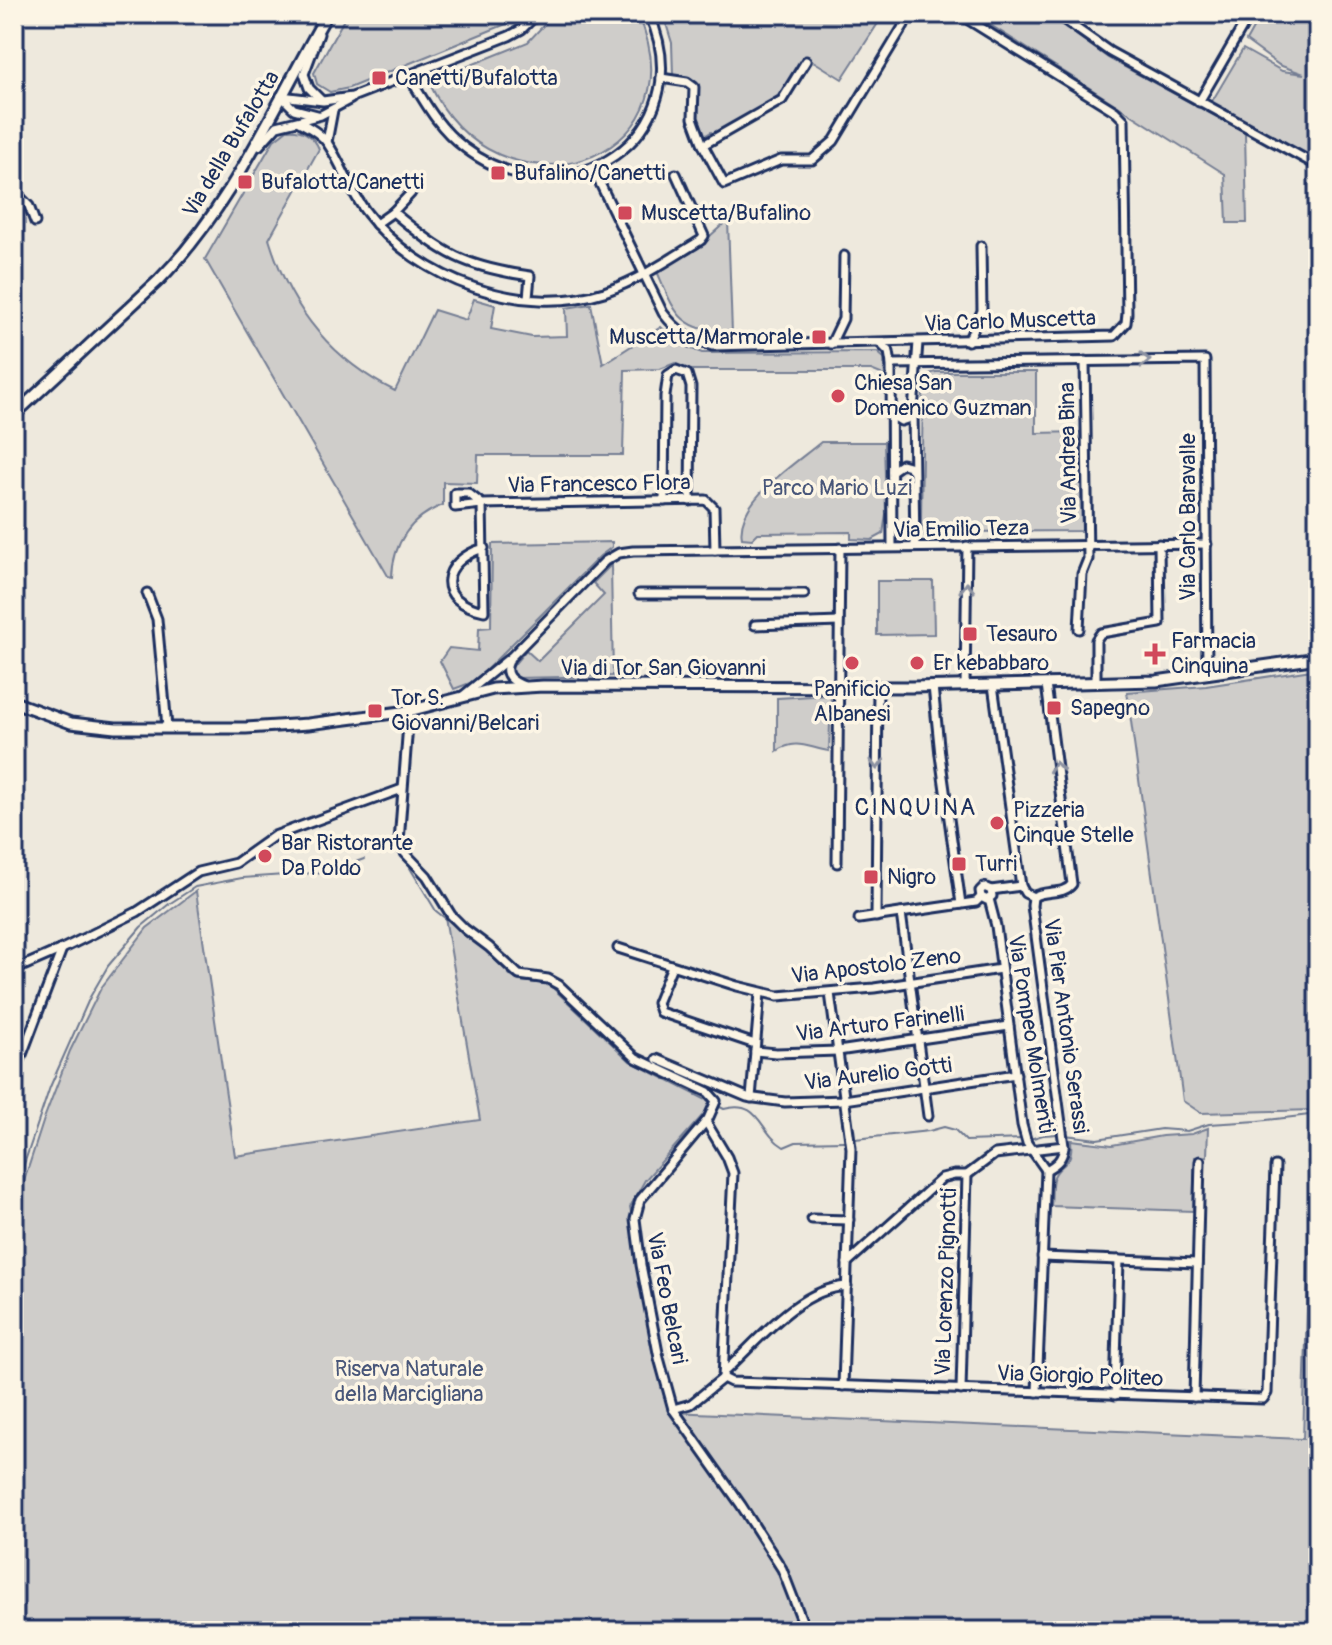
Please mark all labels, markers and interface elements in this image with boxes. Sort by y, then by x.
place label: Canetti/Bufalotta [395,64,558,92]
street label: Via della Bufalotta [176,66,286,222]
marker: Canetti/Bufalotta [370,69,388,87]
place label: Bufalino/Canetti [514,159,666,187]
marker: Bufalino/Canetti [489,164,507,182]
place label: Bufalotta/Canetti [261,168,424,196]
marker: Bufalotta/Canetti [236,173,254,191]
place label: Muscetta/Bufalino [641,199,811,227]
marker: Muscetta/Bufalino [616,204,634,222]
street label: Via Carlo Muscetta [923,304,1097,338]
place label: Muscetta/Marmorale [609,323,803,351]
marker: Muscetta/Marmorale [810,328,828,346]
one-way arrow [1139,352,1152,369]
place label: Chiesa San Domenico Guzman [854,369,1032,422]
street label: Via Andrea Bina [1053,382,1083,524]
marker: Chiesa San Domenico Guzman [829,387,847,405]
street label: Via Carlo Baravalle [1174,433,1202,601]
street label: Via Francesco Flora [507,468,691,500]
park label: Parco Mario Luzi [762,474,912,502]
street label: Via Emilio Teza [893,514,1029,544]
one-way arrow [958,581,976,594]
place label: Tesauro [986,620,1058,648]
marker: Tesauro [961,625,979,643]
place label: Farmacia Cinquina [1171,627,1256,680]
marker: Farmacia Cinquina [1146,645,1164,663]
place label: Er kebabbaro [933,649,1049,677]
street label: Via di Tor San Giovanni [560,654,766,682]
marker: Panificio Albanesi [843,654,861,672]
marker: Er kebabbaro [908,654,926,672]
place label: Panificio Albanesi [814,675,891,728]
place label: Tor S. Giovanni/Belcari [391,684,539,737]
place label: Sapegno [1070,694,1150,722]
marker: Sapegno [1045,699,1063,717]
marker: Tor S. Giovanni/Belcari [366,702,384,720]
one-way arrow [868,758,886,771]
one-way arrow [1047,760,1064,773]
district label: CINQUINA [855,793,977,822]
place label: Pizzeria Cinque Stelle [1013,796,1134,849]
marker: Pizzeria Cinque Stelle [988,814,1006,832]
place label: Bar Ristorante Da Poldo [281,829,413,882]
marker: Bar Ristorante Da Poldo [256,847,274,865]
place label: Turri [975,850,1017,878]
marker: Turri [950,855,968,873]
place label: Nigro [887,863,936,891]
marker: Nigro [862,868,880,886]
street label: Via Pier Antonio Serassi [1037,917,1095,1135]
street label: Via Pompeo Molmenti [1001,933,1061,1135]
street label: Via Apostolo Zeno [789,942,963,990]
street label: Via Arturo Farinelli [794,1000,966,1048]
street label: Via Aurelio Gotti [803,1051,954,1097]
street label: Via Lorenzo Pignotti [929,1187,963,1376]
street label: Via Feo Belcari [640,1230,694,1366]
park label: Riserva Naturale della Marcigliana [335,1355,483,1408]
street label: Via Giorgio Politeo [996,1359,1164,1393]

